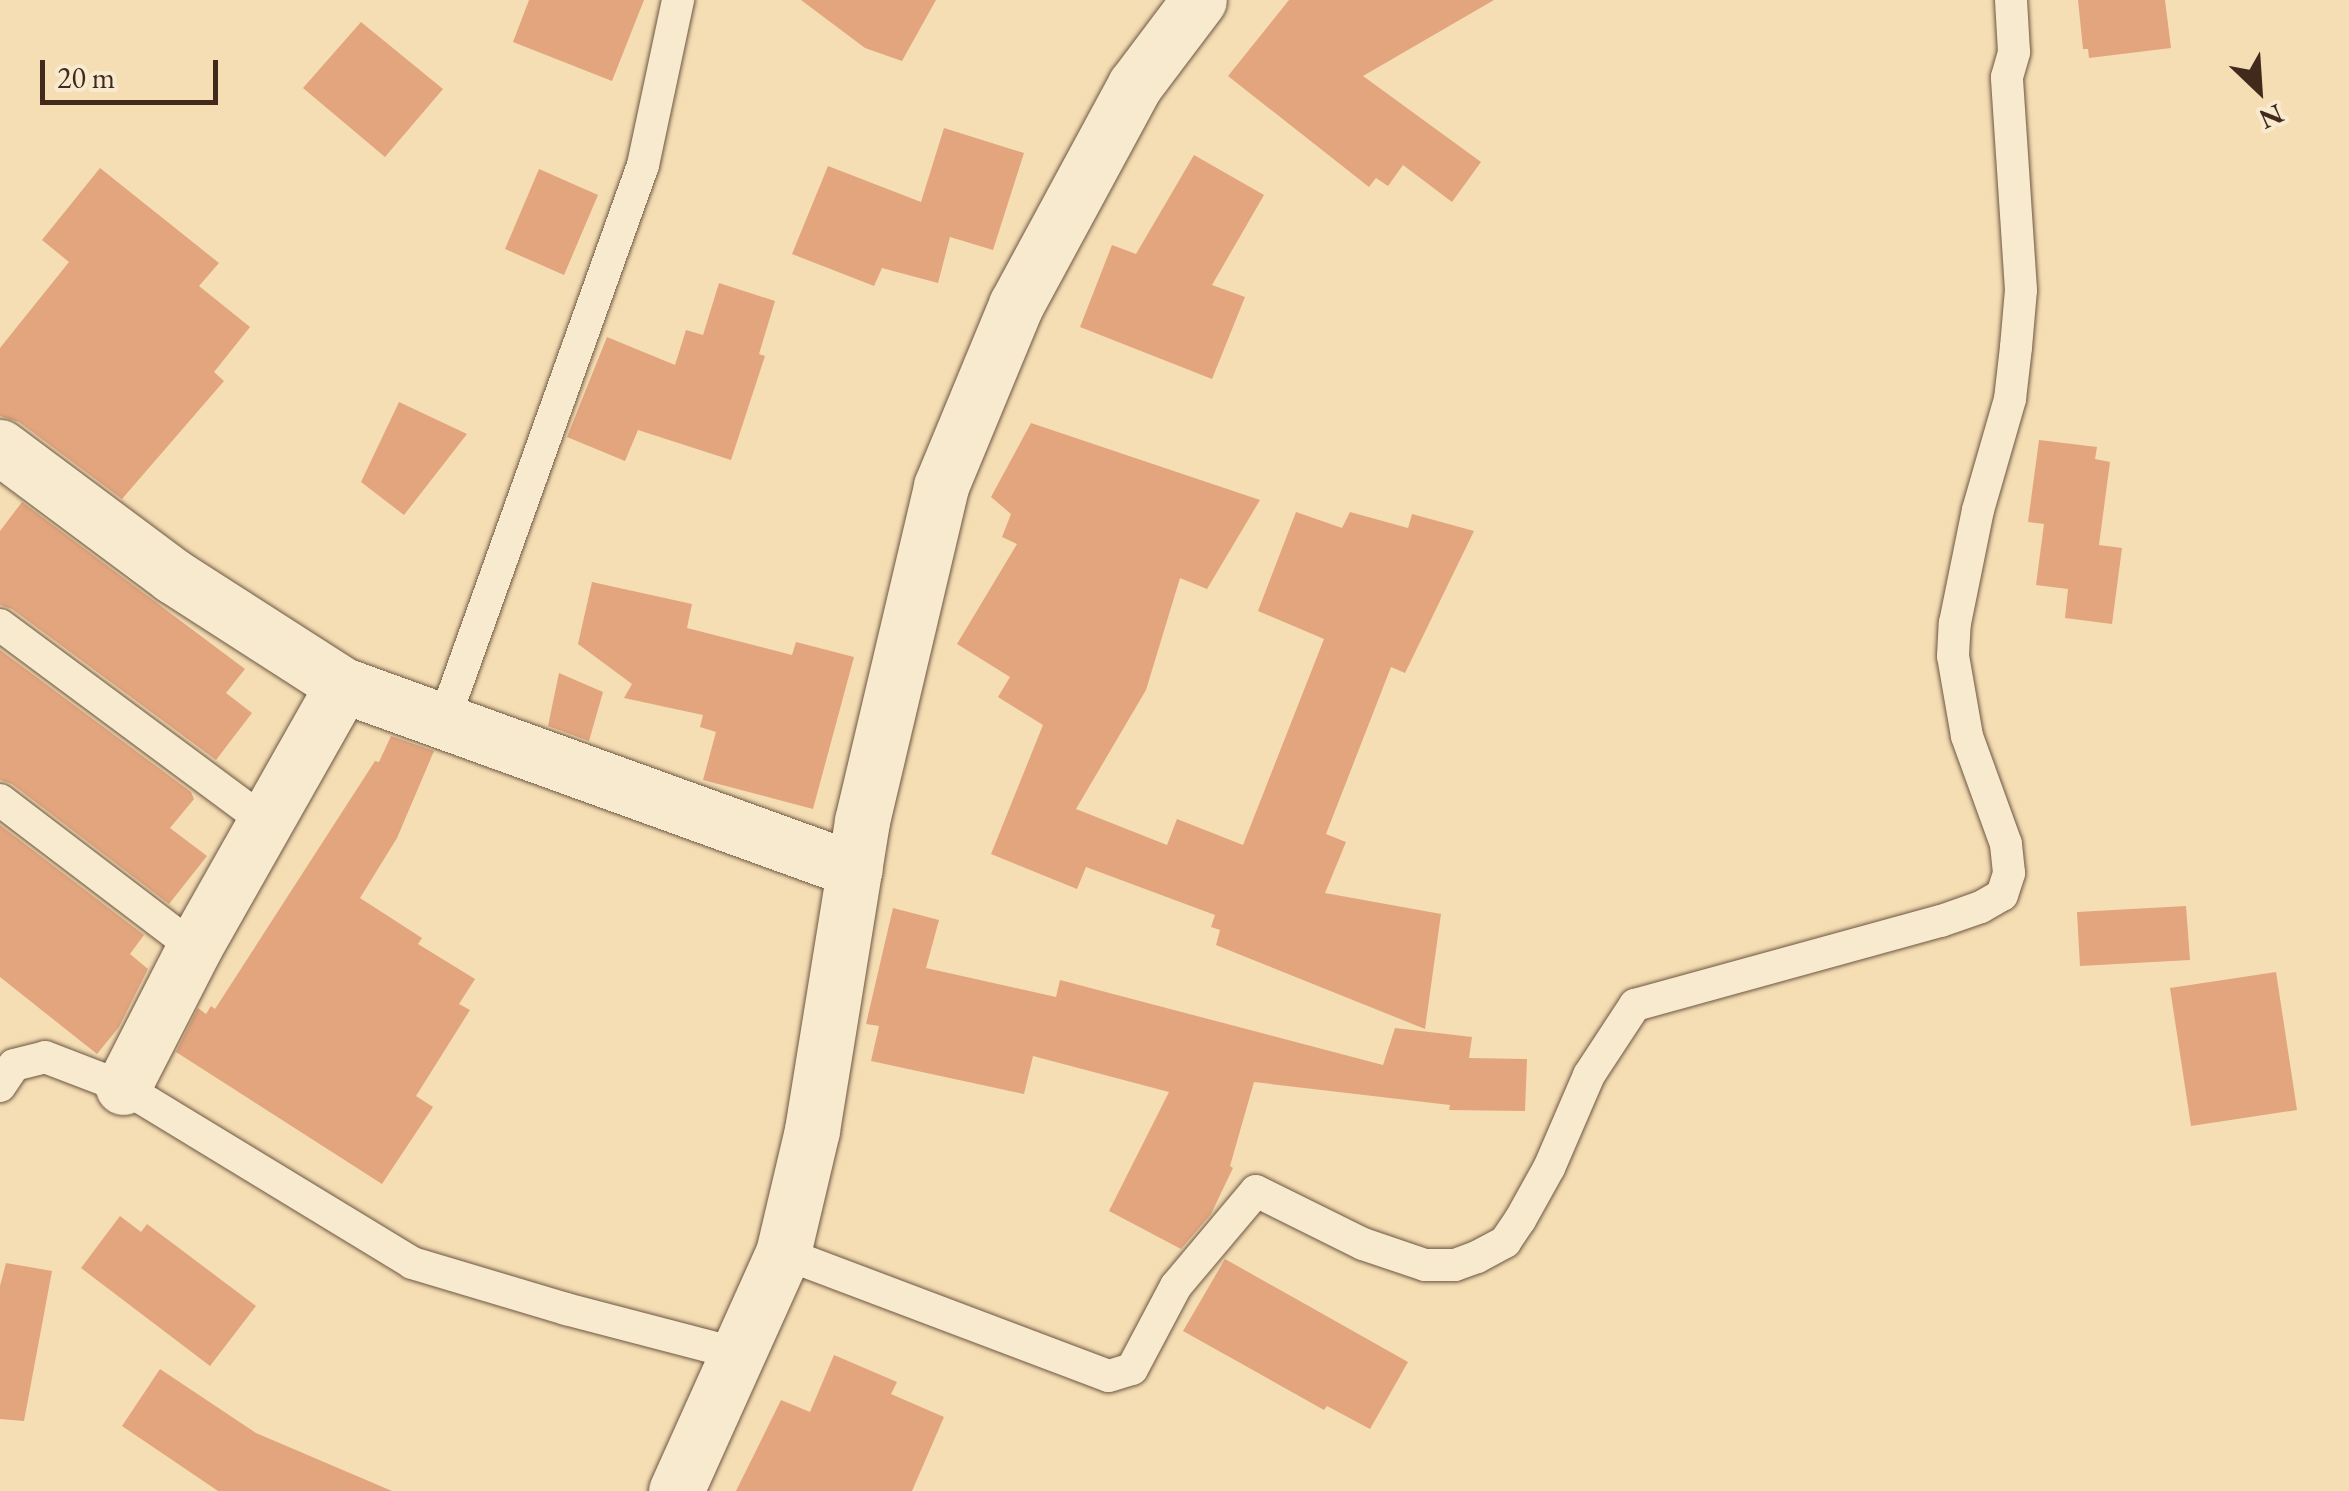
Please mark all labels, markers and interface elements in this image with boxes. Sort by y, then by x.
scale bar [45,40,222,102]
north arrow [2209,40,2309,140]
text: 20 m [57,58,115,97]
text: N [2254,96,2290,138]

